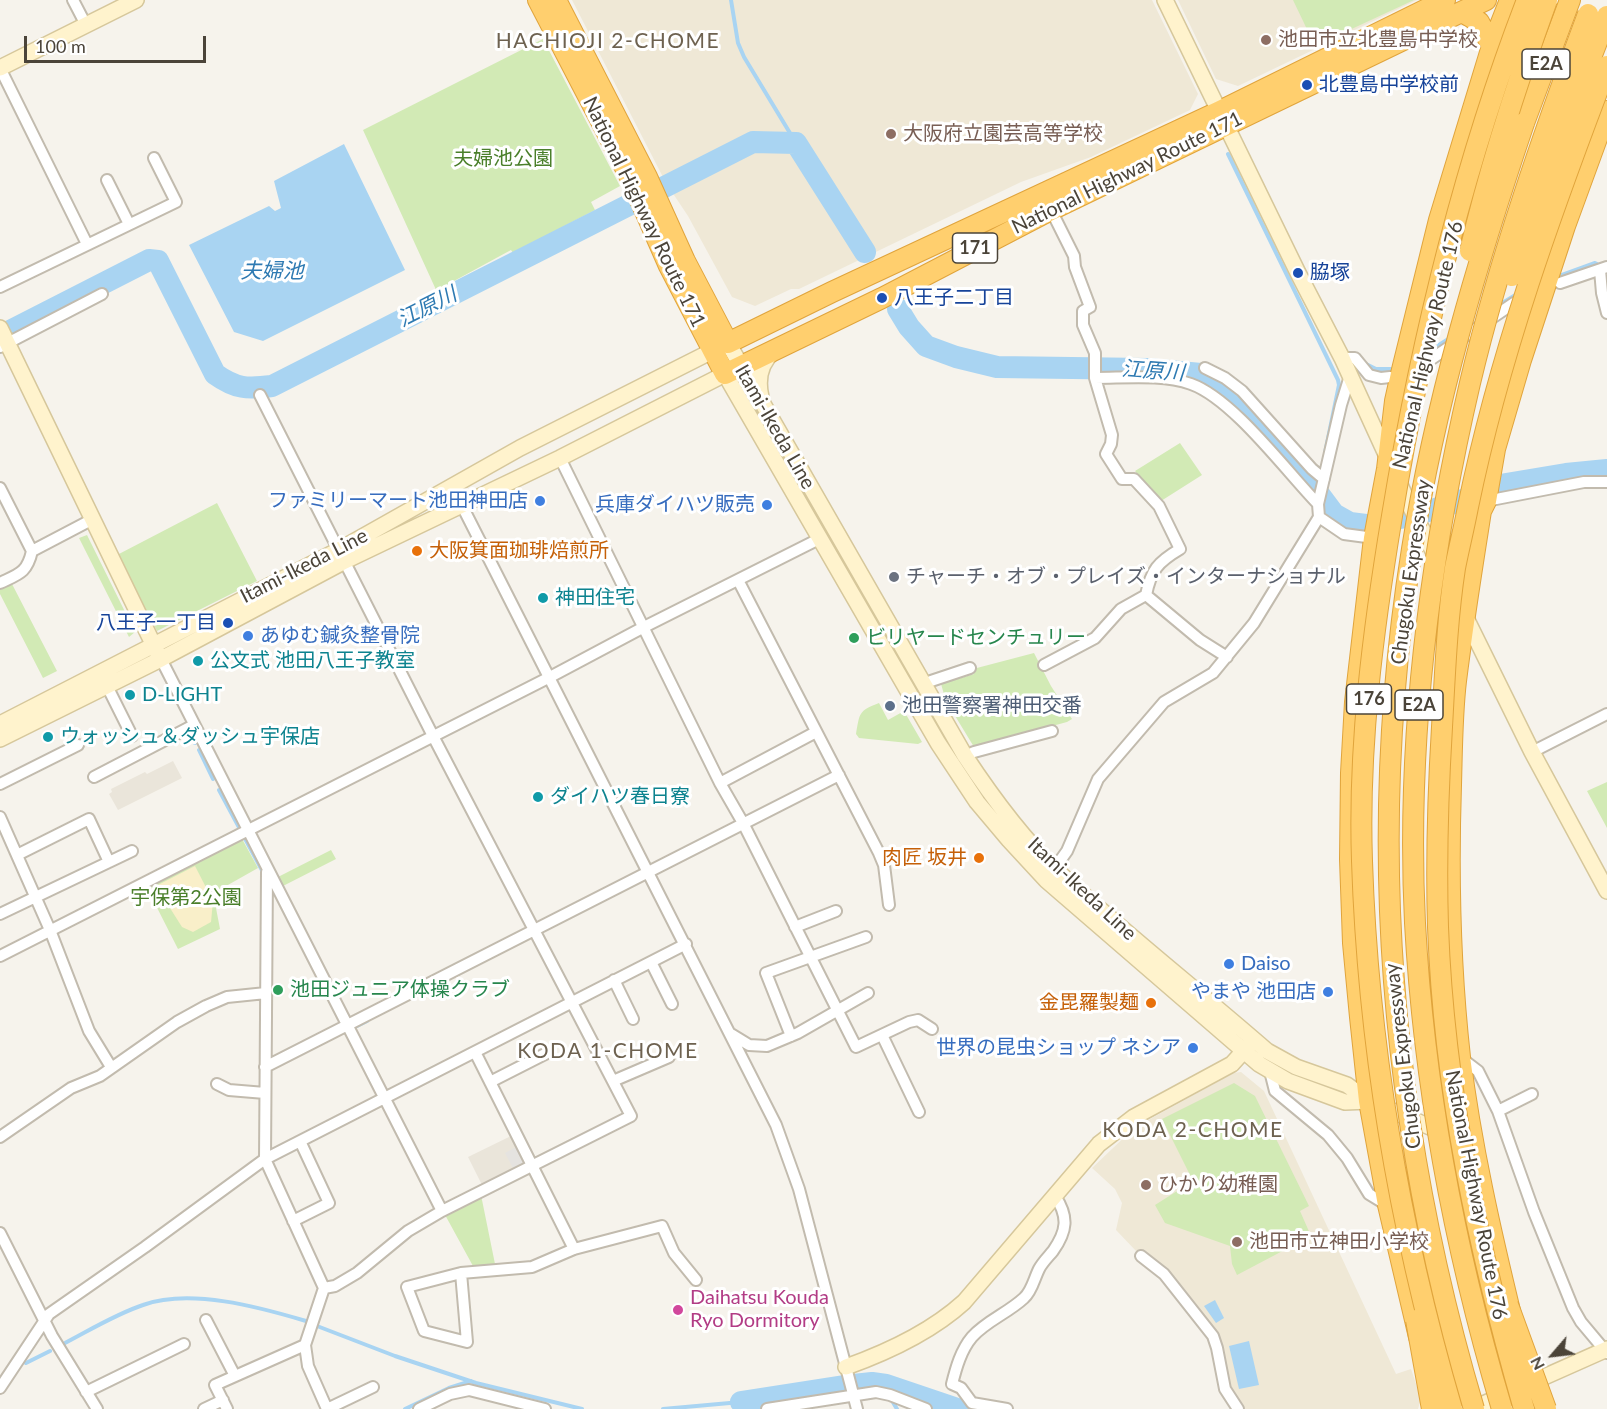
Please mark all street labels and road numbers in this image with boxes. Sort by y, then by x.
road number: E2A [1522,49,1570,79]
street label: National Highway Route 171 [578,93,710,331]
street label: National Highway Route 171 [1008,107,1246,239]
street label: National Highway Route 176 [1388,219,1468,471]
road number: 171 [952,233,998,263]
street label: Itami-Ikeda Line [730,360,820,494]
street label: Chugoku Expressway [1386,478,1436,666]
street label: Itami-Ikeda Line [236,524,372,608]
road number: 176 [1346,684,1392,714]
road number: E2A [1395,690,1443,720]
street label: Itami-Ikeda Line [1023,833,1141,945]
street label: Chugoku Expressway [1380,962,1426,1150]
street label: National Highway Route 176 [1440,1068,1512,1322]

